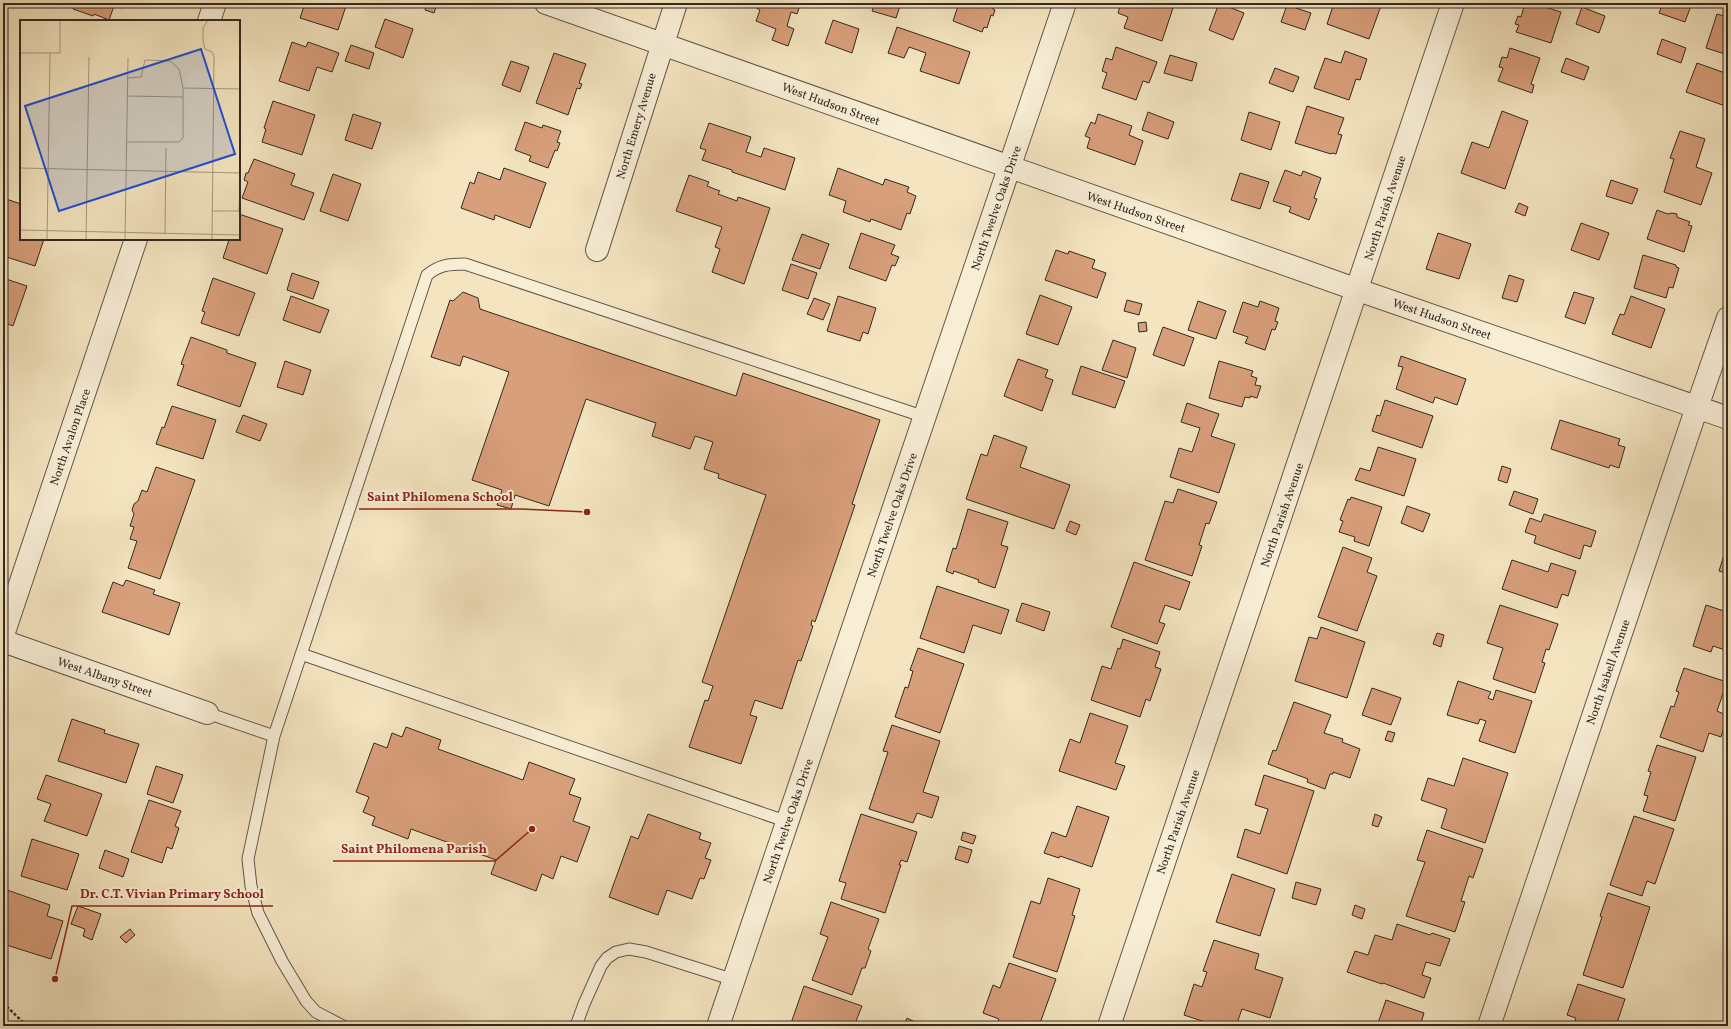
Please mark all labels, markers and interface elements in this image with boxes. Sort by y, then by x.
inset map [20,20,240,240]
street label: North Emery Avenue [613,71,661,181]
street label: West Hudson Street [779,80,882,130]
street label: North Twelve Oaks Drive [968,143,1026,273]
street label: North Parish Avenue [1361,153,1411,263]
street label: West Hudson Street [1084,189,1187,237]
street label: West Hudson Street [1390,296,1493,344]
street label: North Avalon Place [47,387,95,488]
street label: North Twelve Oaks Drive [864,450,922,580]
street label: North Parish Avenue [1258,461,1308,570]
callout: Saint Philomena School [359,484,521,509]
text: Saint Philomena School [367,489,514,507]
street label: North Isabell Avenue [1583,617,1635,727]
street label: West Albany Street [55,654,154,702]
street label: North Twelve Oaks Drive [760,756,818,886]
street label: North Parish Avenue [1154,768,1204,877]
callout: Saint Philomena Parish [333,836,495,861]
text: Saint Philomena Parish [341,841,488,859]
callout: Dr. C.T. Vivian Primary School [72,881,273,906]
text: Dr. C.T. Vivian Primary School [80,886,265,904]

